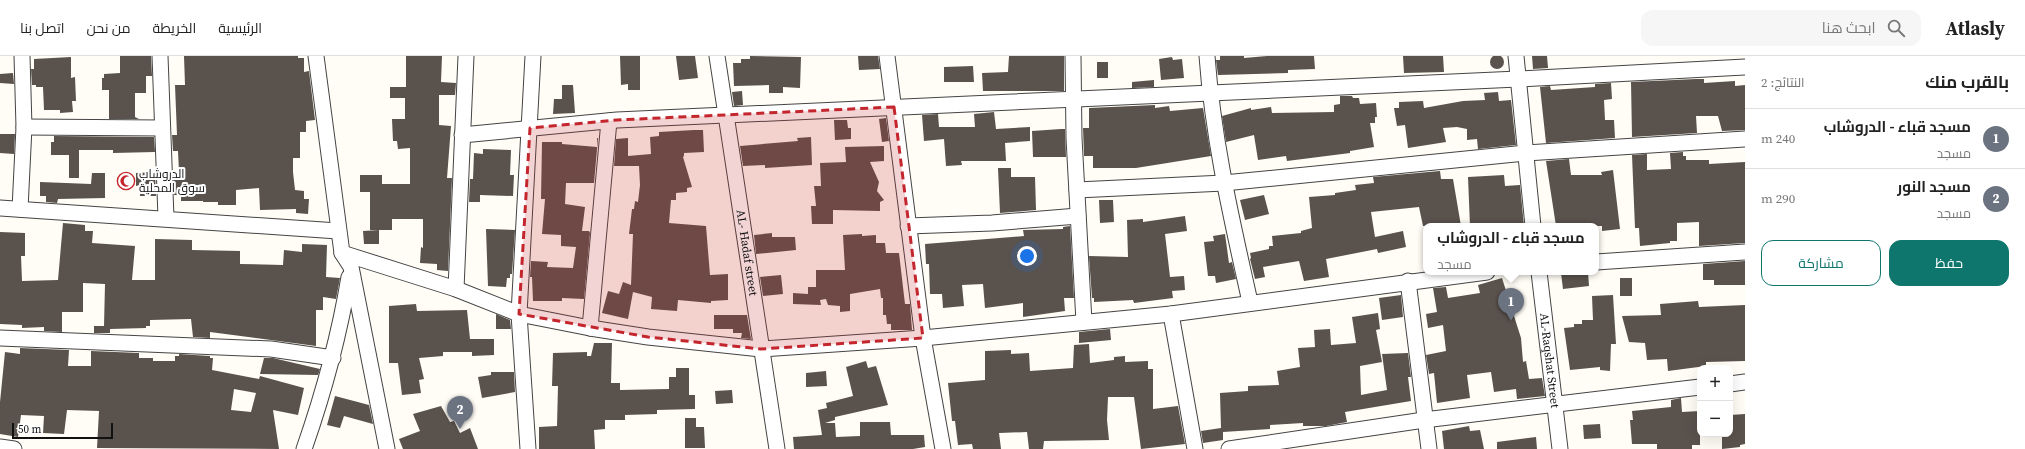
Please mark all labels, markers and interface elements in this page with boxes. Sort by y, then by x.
search box [1641,10,1921,46]
text: Atlasly [1945,15,2005,41]
text: ابحث هنا [1822,17,1875,38]
icon: search [1885,17,1907,39]
text: اتصل بنا [20,18,64,38]
text: من نحن [86,18,131,38]
text: الخريطة [153,18,196,38]
text: الرئيسية [218,18,262,38]
text: بالقرب منك [1925,70,2009,94]
text: النتائج: 2 [1761,74,1805,91]
text: مسجد قباء - الدروشاب [1824,116,1971,137]
text: 240 m [1761,130,1795,147]
text: 1 [1992,130,2000,147]
text: مسجد [1937,145,1971,162]
place label: الدروشاب سوق المحلية [139,166,205,196]
mosque icon: الدروشاب سوق المحلية [116,171,136,191]
text: مسجد النور [1897,176,1971,197]
text: 290 m [1761,190,1795,207]
text: 2 [1992,190,2000,207]
text: مسجد [1937,205,1971,222]
street label: AL- Hadaf street [733,209,762,297]
popup [1423,223,1599,275]
text: مسجد قباء - الدروشاب [1437,227,1585,248]
button: مشاركة [1761,240,1881,286]
button: حفظ [1889,240,2009,286]
your location [1017,246,1037,266]
text: مسجد [1437,256,1472,273]
pin: 1 [1498,288,1524,321]
street label: AL-Raqshat Street [1536,312,1563,409]
map controls [1697,365,1733,437]
button: + [1697,365,1733,401]
pin: 2 [447,396,473,429]
button: − [1697,401,1733,437]
scale bar [12,421,113,440]
text: 50 m [18,422,41,437]

